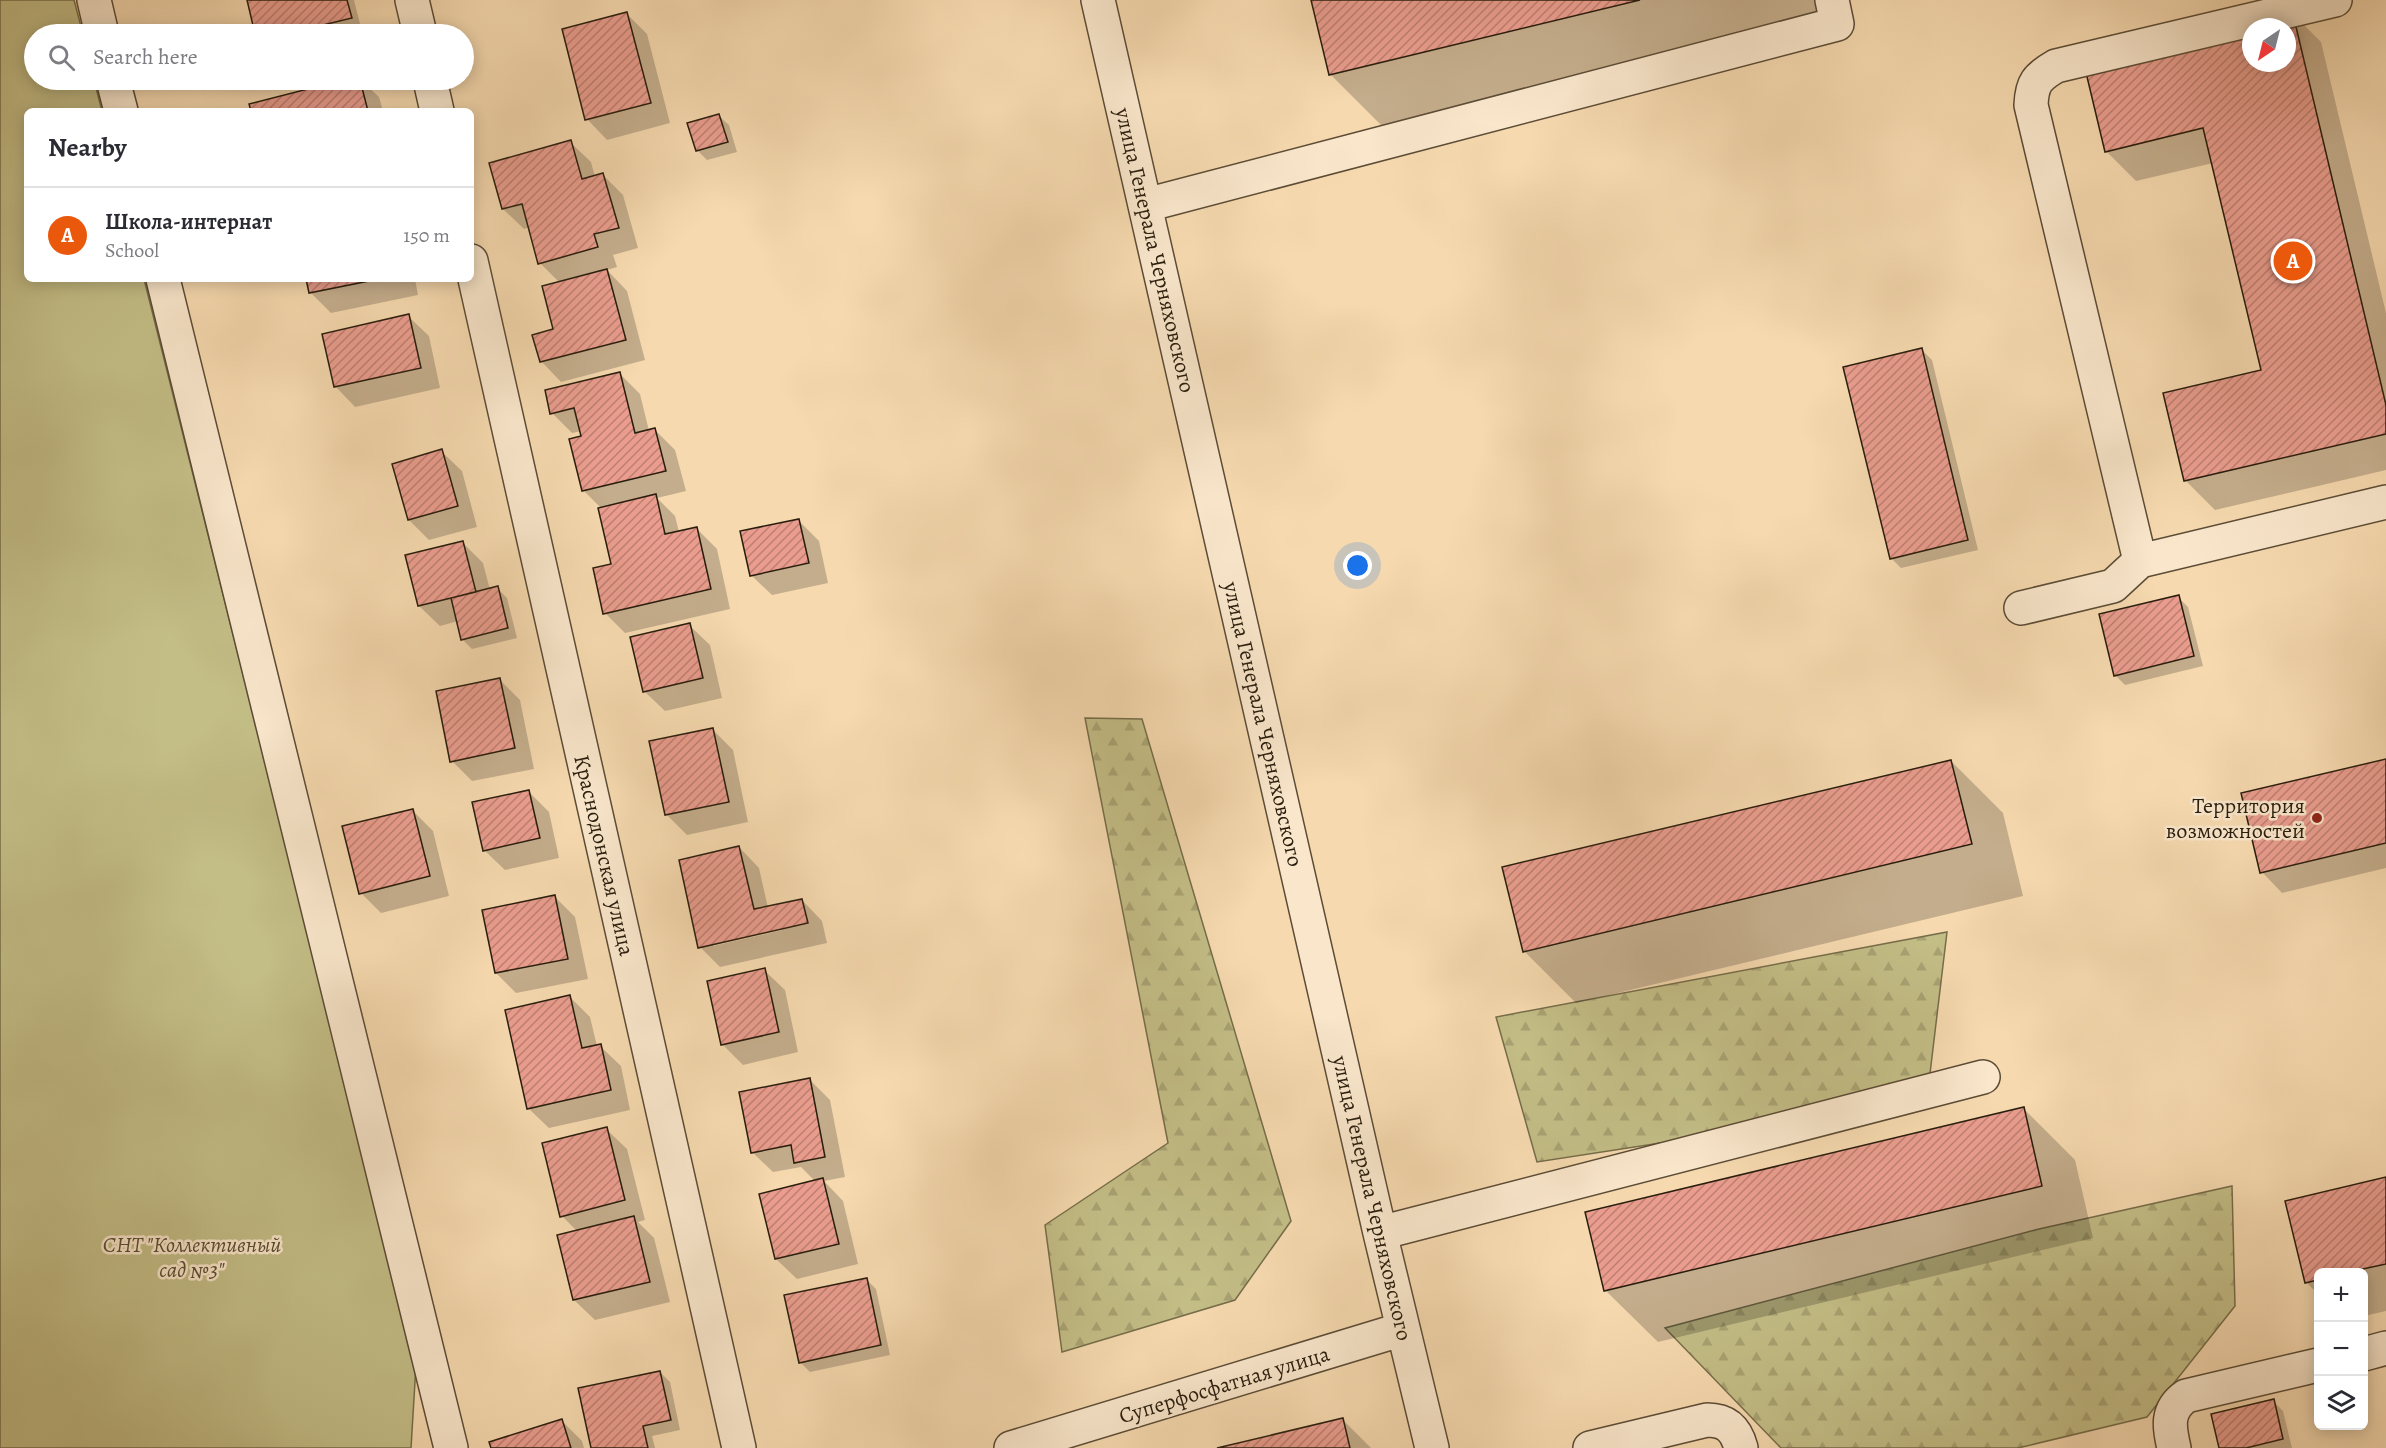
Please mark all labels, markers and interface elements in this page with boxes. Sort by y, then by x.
north arrow [2242,18,2296,72]
search box [24,24,474,90]
icon: search [45,41,78,74]
text: Search here [93,42,198,72]
street label: улица Генерала Черняховского [1107,104,1202,396]
text: Nearby [48,130,127,165]
text: Школа-интернат [105,207,272,237]
text: A [61,222,74,249]
text: 150 m [403,222,450,249]
text: School [105,237,159,264]
pin: A [2274,238,2312,284]
your location [1343,551,1372,580]
street label: улица Генерала Черняховского [1215,578,1310,870]
street label: Краснодонская улица [566,752,642,959]
place label: Территория возможностей [2166,791,2305,846]
marker: Территория возможностей [2310,811,2324,825]
street label: улица Генерала Черняховского [1324,1052,1419,1344]
park label: СНТ "Коллективный сад №3" [103,1230,281,1285]
map controls [2314,1268,2368,1430]
button: + [2314,1268,2368,1322]
button: − [2314,1322,2368,1376]
street label: Суперфосфатная улица [1115,1338,1334,1431]
button: layers [2314,1376,2368,1430]

